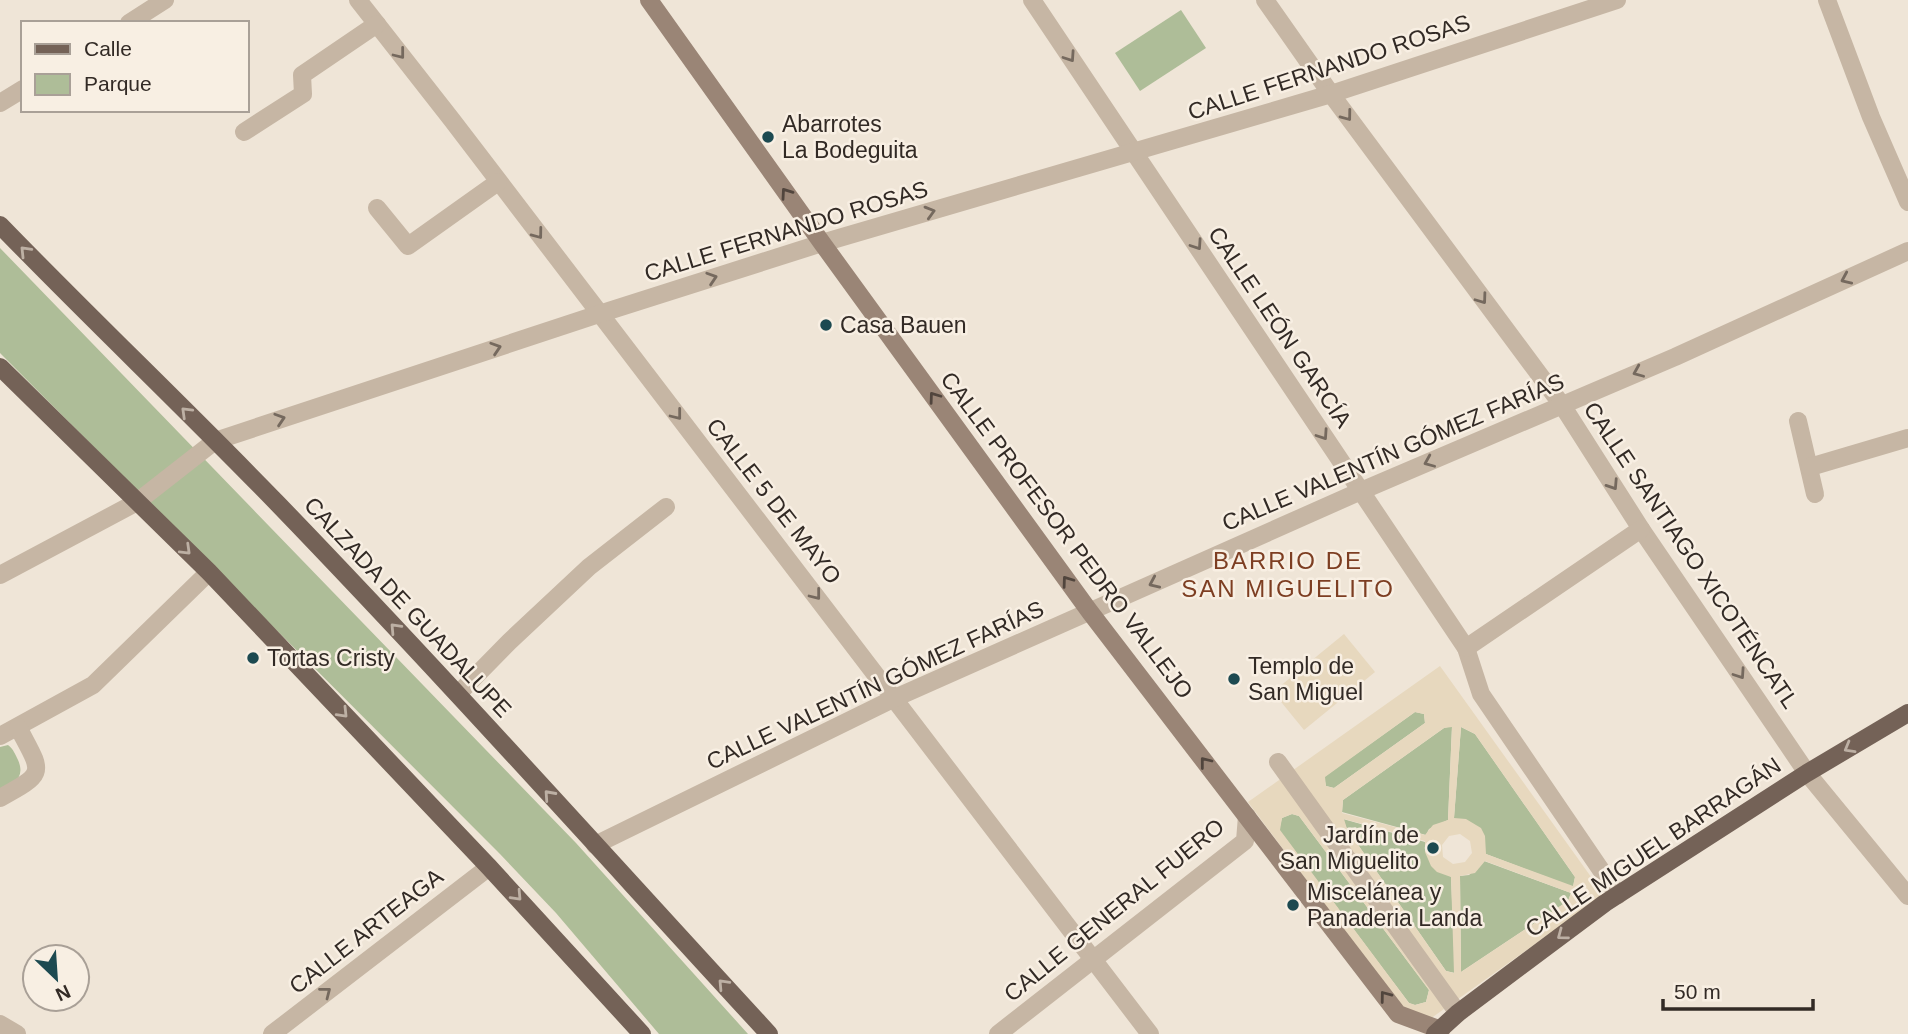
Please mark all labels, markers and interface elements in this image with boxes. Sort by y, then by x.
street label: CALLE FERNANDO ROSAS [1185,9,1473,125]
legend [21,21,248,112]
text: Calle [84,37,132,60]
one-way arrow [392,46,405,58]
one-way arrow [1062,49,1075,62]
text: Parque [84,72,152,95]
one-way arrow [1339,108,1352,121]
place label: Abarrotes La Bodeguita [782,111,918,163]
marker: Abarrotes La Bodeguita [760,129,776,145]
street label: CALLE FERNANDO ROSAS [641,175,931,287]
one-way arrow [782,188,794,201]
one-way arrow [924,206,936,220]
street label: CALLE LEÓN GARCÍA [1203,222,1357,433]
one-way arrow [530,227,543,239]
one-way arrow [1189,238,1202,251]
one-way arrow [20,246,33,259]
one-way arrow [1841,271,1853,285]
one-way arrow [706,272,718,286]
one-way arrow [1474,291,1486,304]
place label: Casa Bauen [840,312,967,338]
marker: Casa Bauen [818,317,834,333]
one-way arrow [489,342,502,356]
one-way arrow [1633,364,1645,378]
street label: CALLE PROFESOR PEDRO VALLEJO [936,367,1198,703]
street label: CALLE VALENTÍN GÓMEZ FARÍAS [1218,368,1568,536]
one-way arrow [929,392,942,405]
street label: CALLE SANTIAGO XICOTÉNCATL [1578,397,1804,713]
one-way arrow [181,407,194,420]
one-way arrow [668,407,681,420]
one-way arrow [274,413,286,428]
street label: CALLE 5 DE MAYO [701,413,847,589]
one-way arrow [1315,427,1328,440]
one-way arrow [1424,454,1436,468]
one-way arrow [1604,477,1617,490]
street label: CALZADA DE GUADALUPE [299,492,517,722]
one-way arrow [177,541,190,554]
district label: BARRIO DE SAN MIGUELITO [1181,547,1395,602]
one-way arrow [1148,575,1161,589]
one-way arrow [1063,576,1076,589]
one-way arrow [807,587,820,600]
street label: CALLE VALENTÍN GÓMEZ FARÍAS [702,595,1048,775]
one-way arrow [390,623,403,636]
place label: Tortas Cristy [267,645,395,671]
marker: Tortas Cristy [245,650,261,666]
place label: Templo de San Miguel [1248,653,1363,705]
one-way arrow [1731,666,1744,679]
marker: Templo de San Miguel [1226,671,1242,687]
one-way arrow [335,705,348,718]
one-way arrow [1844,740,1857,753]
street label: CALLE MIGUEL BARRAGÁN [1521,752,1785,942]
one-way arrow [1201,757,1214,769]
one-way arrow [545,790,558,803]
street label: CALLE GENERAL FUERO [999,813,1229,1007]
place label: Jardín de San Miguelito [1280,822,1419,874]
marker: Jardín de San Miguelito [1425,840,1441,856]
street label: CALLE ARTEAGA [284,863,448,999]
place label: Miscelánea y Panaderia Landa [1307,879,1482,931]
one-way arrow [508,888,521,901]
marker: Miscelánea y Panaderia Landa [1285,897,1301,913]
one-way arrow [1557,927,1570,940]
north arrow [21,943,91,1013]
scale bar [1663,968,1814,1012]
one-way arrow [719,979,731,992]
text: 50 m [1674,980,1721,1003]
text: N [52,981,74,1005]
one-way arrow [318,988,331,1001]
one-way arrow [1380,992,1393,1004]

